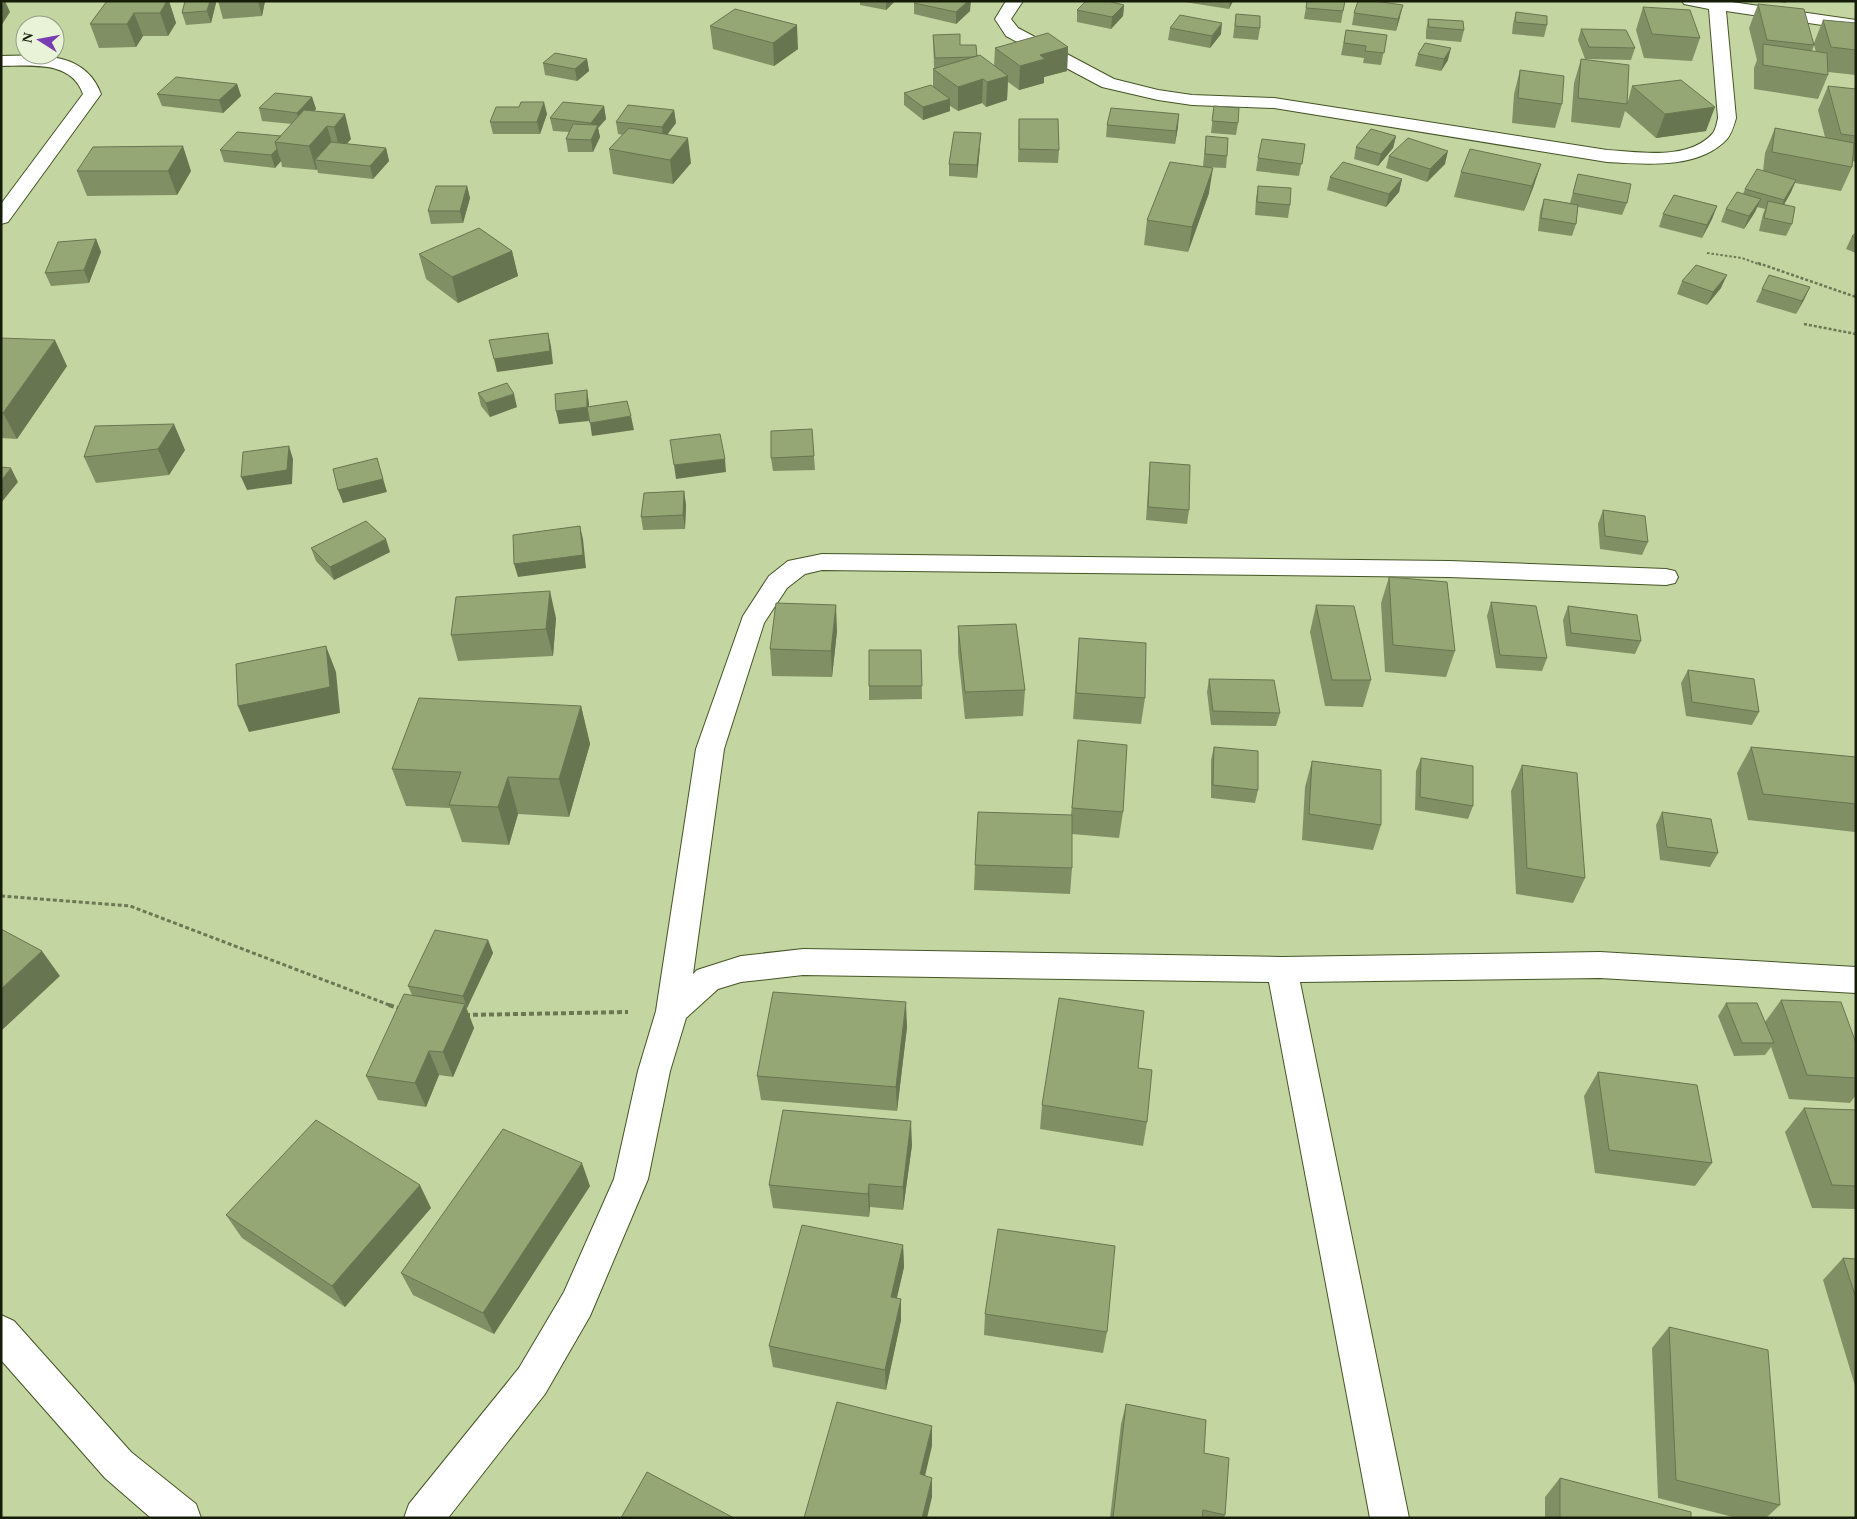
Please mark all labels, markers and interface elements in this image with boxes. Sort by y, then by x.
north arrow [15,15,65,65]
text: N [19,31,36,44]

